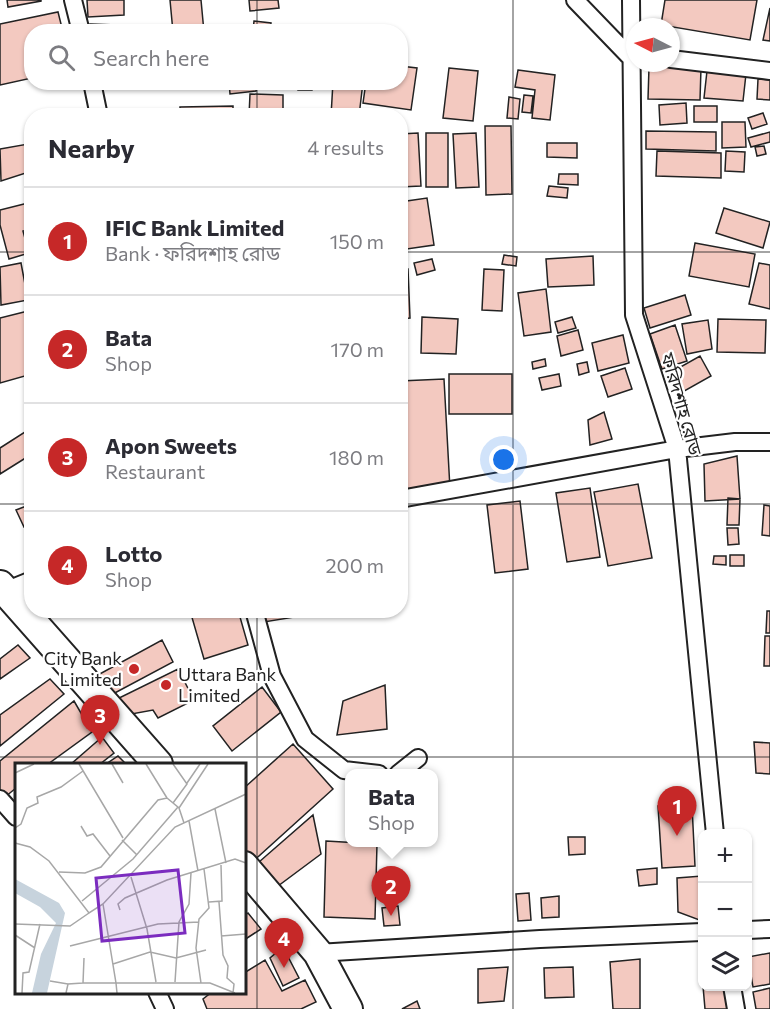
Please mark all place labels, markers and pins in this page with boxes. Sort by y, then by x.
place label: City Bank Limited [44,647,122,690]
marker: City Bank Limited [127,662,141,676]
place label: Uttara Bank Limited [178,663,277,706]
marker: Uttara Bank Limited [159,678,173,692]
pin: 3 [80,696,120,745]
pin: 1 [658,786,696,836]
pin: 2 [372,866,410,916]
pin: 4 [264,918,304,968]

